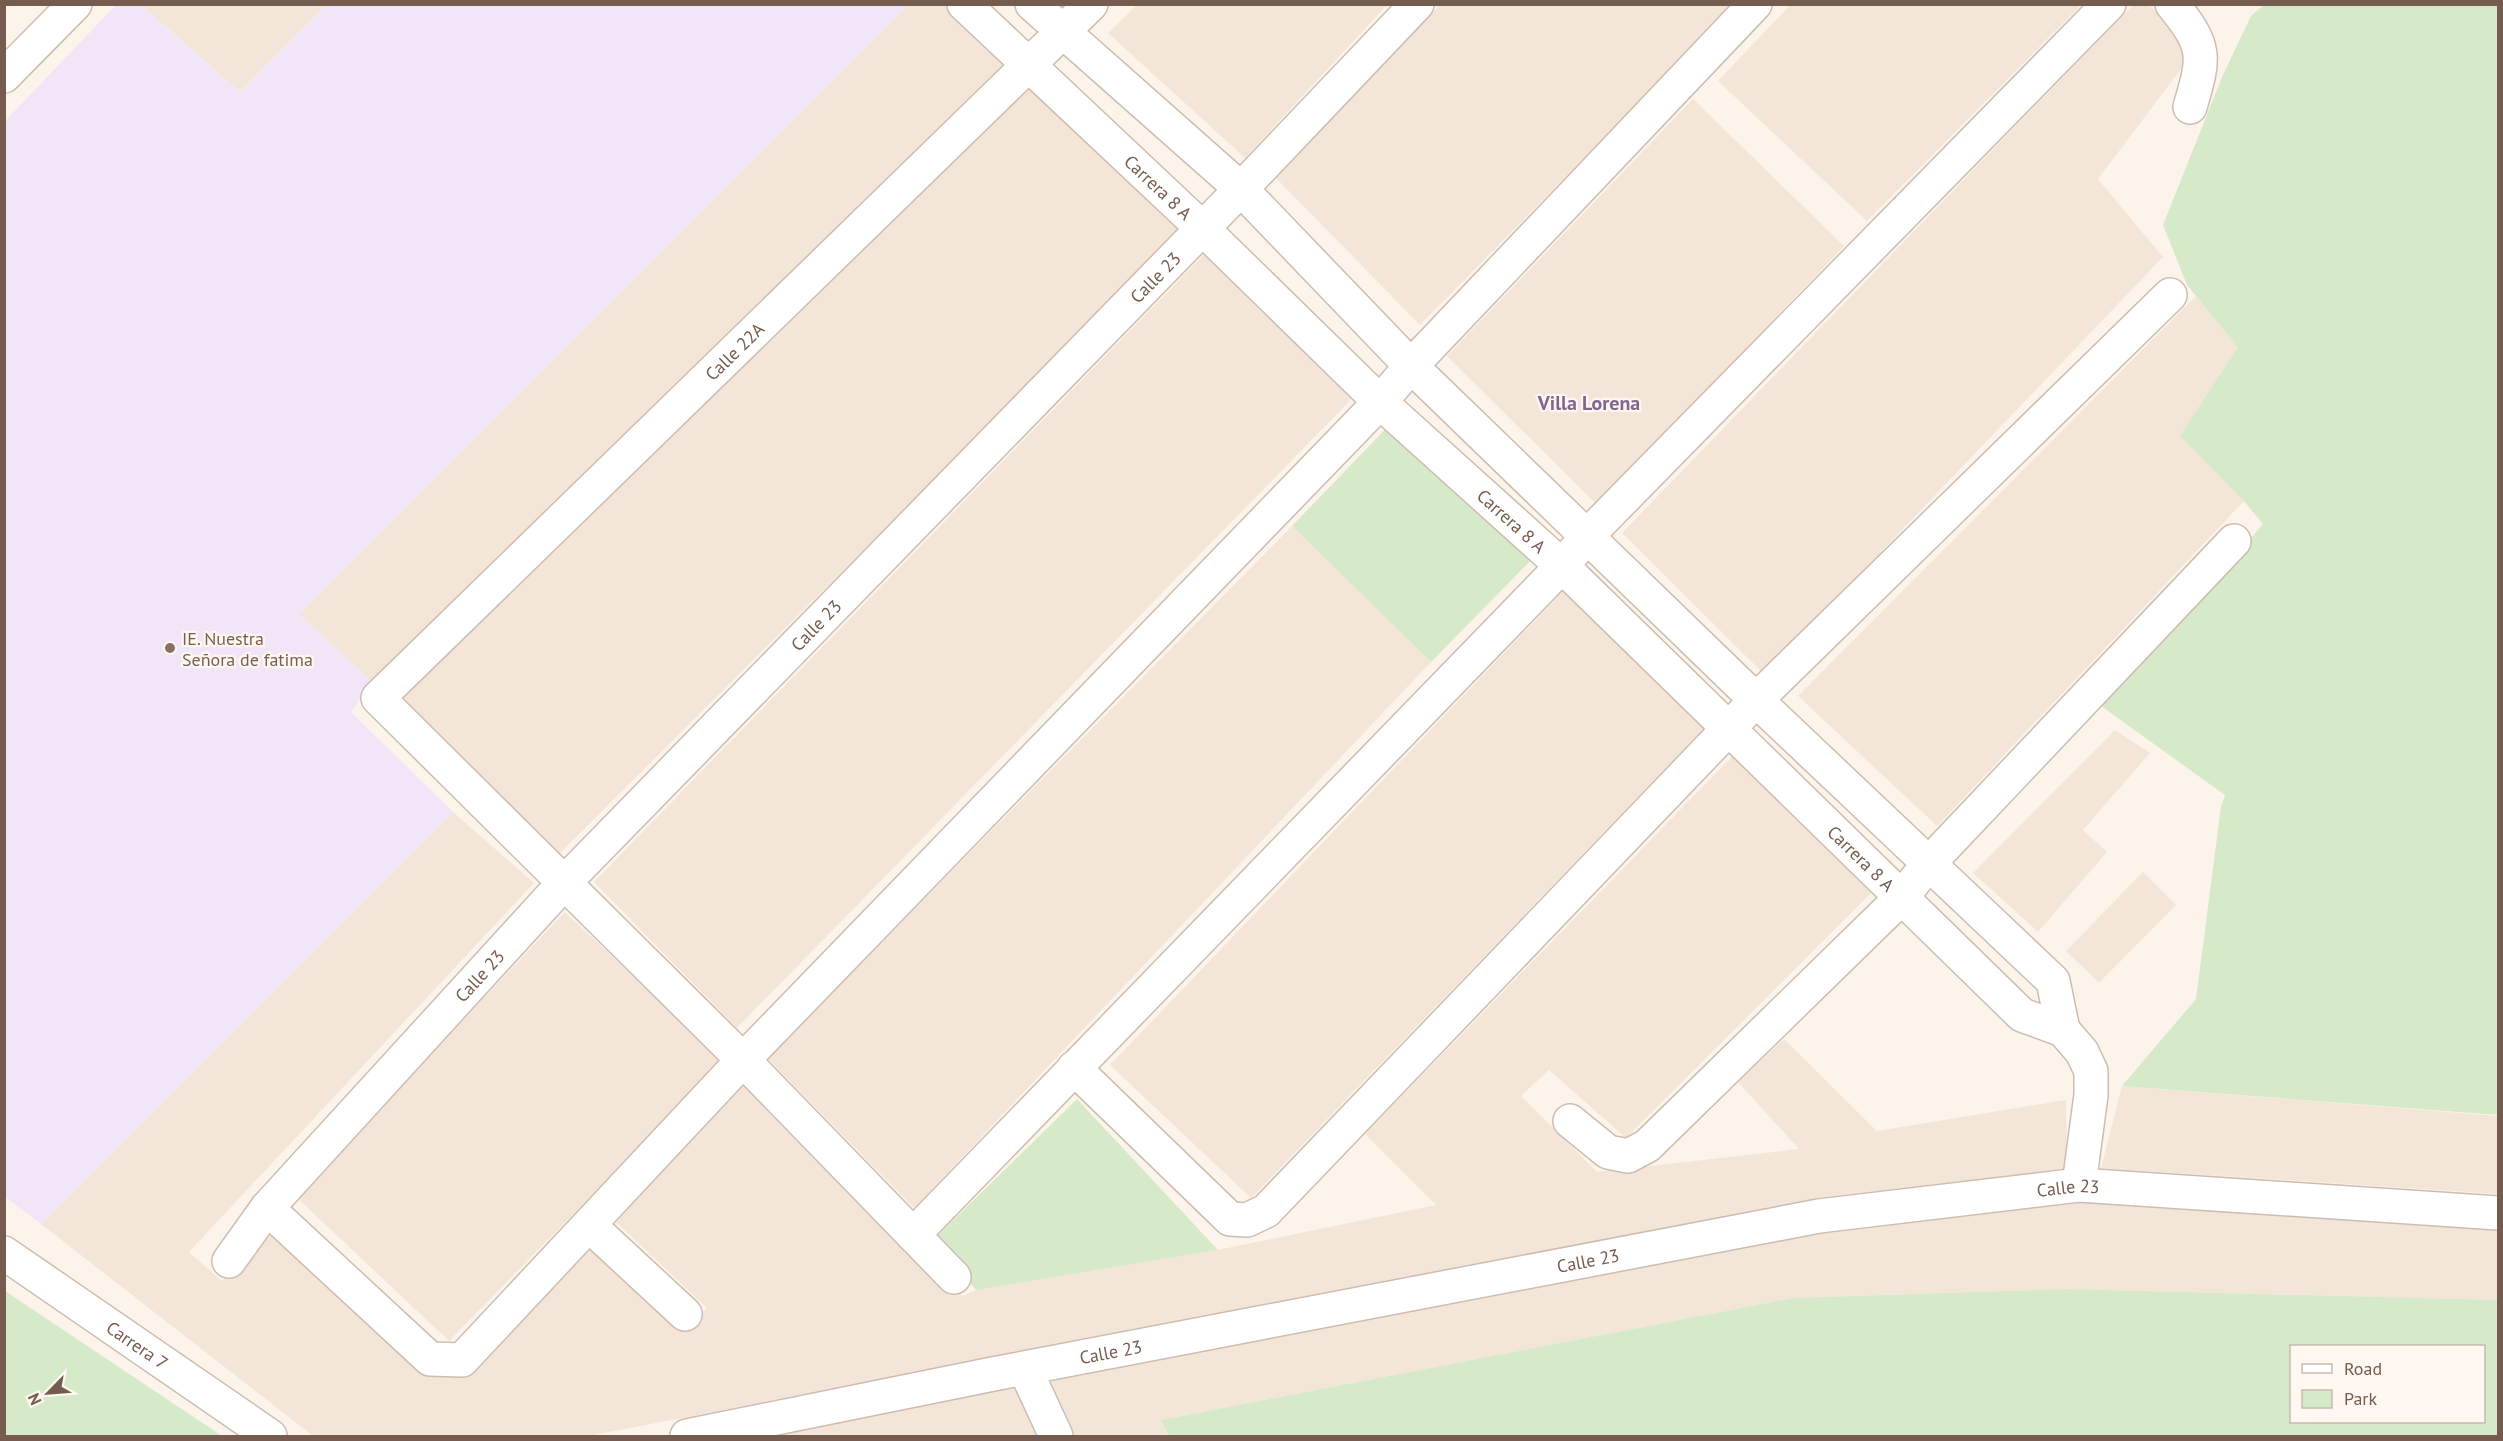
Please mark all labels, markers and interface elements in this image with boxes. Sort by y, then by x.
street label: Carrera 8 A [1120,150,1198,225]
street label: Calle 23 [1125,246,1185,308]
street label: Calle 22A [700,317,769,385]
district label: Villa Lorena [1537,390,1640,416]
street label: Carrera 8 A [1472,484,1551,558]
street label: Calle 23 [785,594,846,656]
place label: IE. Nuestra Señora de fatima [182,627,313,671]
marker: IE. Nuestra Señora de fatima [163,641,177,655]
street label: Carrera 8 A [1823,820,1900,896]
street label: Calle 23 [450,945,509,1007]
street label: Calle 23 [2035,1173,2100,1201]
street label: Calle 23 [1555,1243,1621,1277]
street label: Carrera 7 [102,1316,173,1374]
street label: Calle 23 [1078,1334,1144,1369]
legend [2290,1345,2485,1423]
text: Road [2344,1357,2382,1380]
north arrow [18,1363,78,1423]
text: Park [2344,1387,2377,1410]
text: N [23,1390,46,1408]

